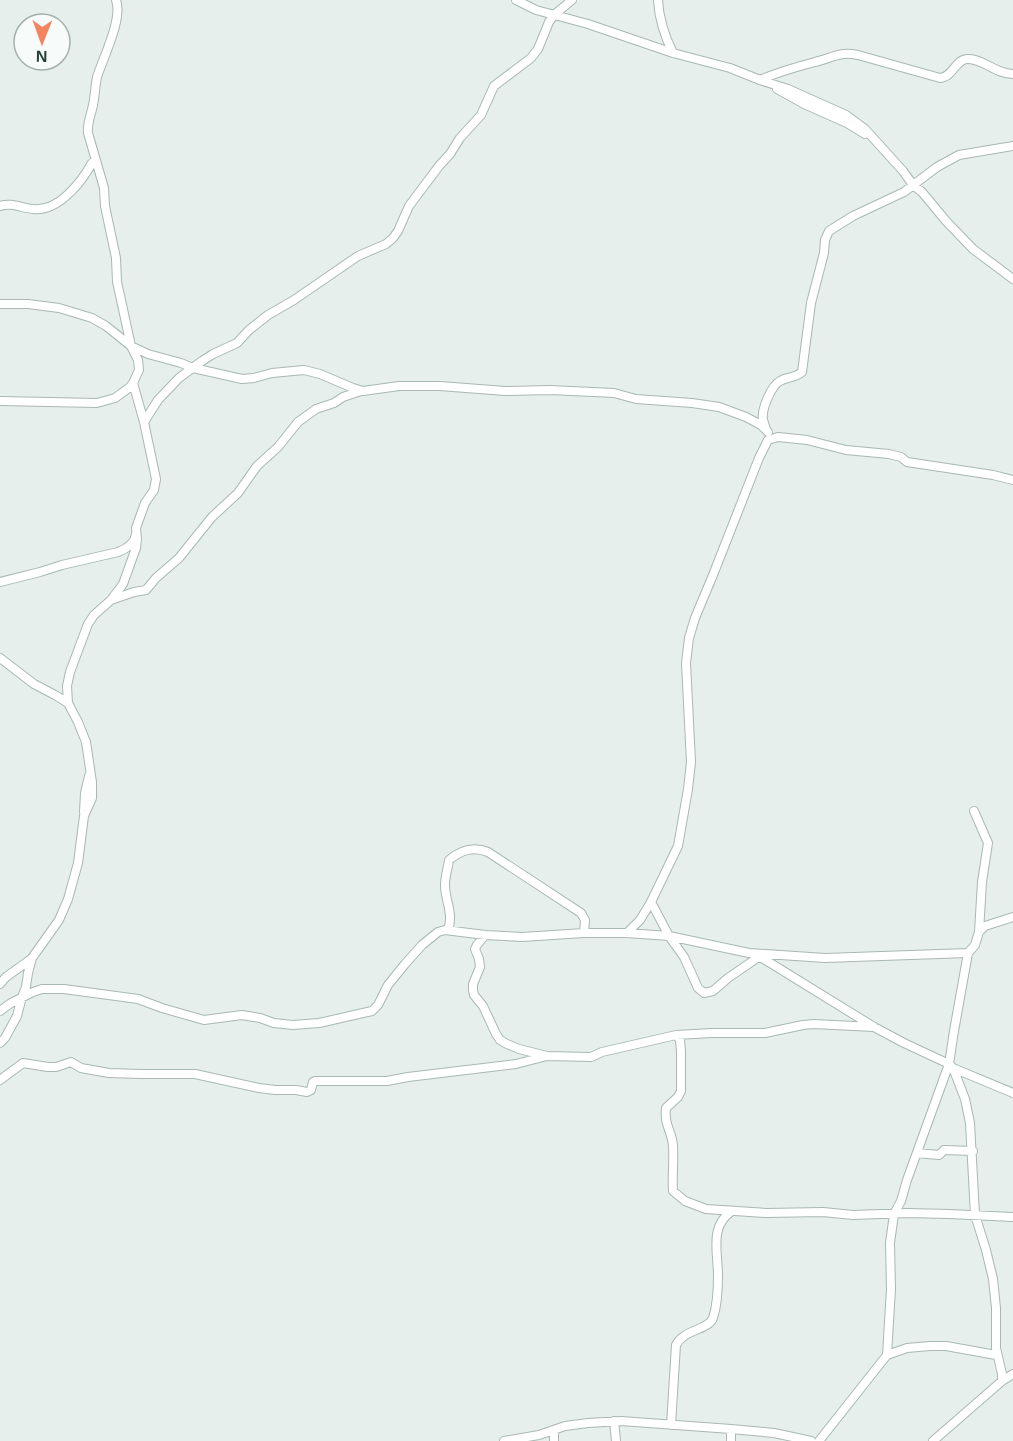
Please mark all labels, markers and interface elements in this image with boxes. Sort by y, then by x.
north arrow [12,12,72,72]
text: N [36,48,48,65]

